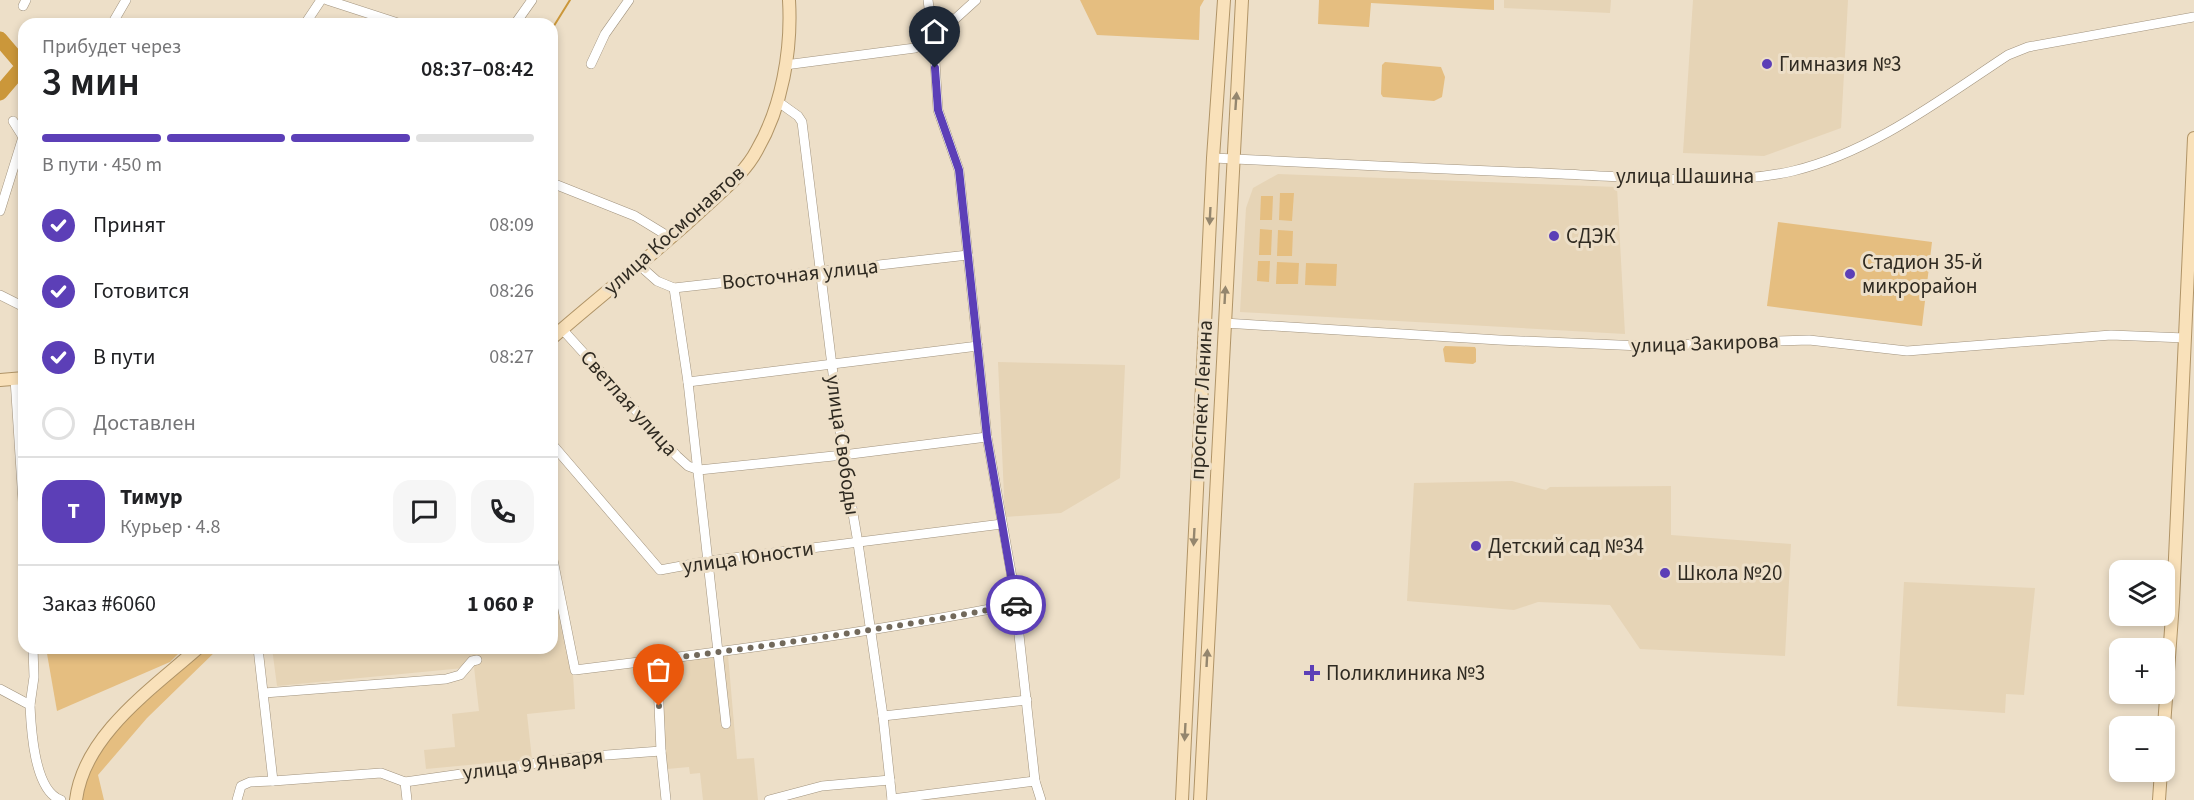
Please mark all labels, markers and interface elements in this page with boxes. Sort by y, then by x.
pin [909,6,960,68]
icon: home [918,15,951,48]
text: Прибудет через [42,33,181,61]
place label: Гимназия №3 [1779,49,1901,79]
text: 08:37–08:42 [421,53,534,85]
text: 3 мин [42,55,140,111]
marker: Гимназия №3 [1760,57,1774,71]
one-way arrow [1231,91,1240,110]
text: В пути · 450 m [42,151,162,179]
street label: улица Космонавтов [597,158,751,302]
street label: улица Шашина [1616,161,1754,191]
one-way arrow [1206,207,1215,226]
icon: check [42,209,75,242]
text: Принят [93,209,166,241]
text: 08:09 [489,211,534,239]
place label: СДЭК [1566,221,1616,251]
marker: СДЭК [1547,229,1561,243]
place label: Стадион 35-й микрорайон [1862,247,1983,301]
street label: Восточная улица [720,251,880,297]
marker: Стадион 35-й микрорайон [1843,267,1857,281]
icon: check [42,275,75,308]
text: Готовится [93,275,190,307]
text: 08:26 [489,277,534,305]
one-way arrow [1221,286,1230,305]
street label: проспект Ленина [1182,319,1220,481]
street label: улица Закирова [1631,325,1779,361]
icon: check [42,341,75,374]
text: В пути [93,341,155,373]
text: 08:27 [489,343,534,371]
street label: Светлая улица [573,343,685,463]
street label: улица Свободы [818,373,868,517]
text: Доставлен [93,407,196,439]
button: chat [393,480,456,543]
button: phone [471,480,534,543]
text: Тимур [120,481,183,513]
text: Т [67,495,80,527]
text: Курьер · 4.8 [120,513,220,541]
one-way arrow [1190,527,1199,546]
place label: Детский сад №34 [1488,531,1644,561]
street label: улица Юности [680,533,816,581]
marker: Детский сад №34 [1469,539,1483,553]
place label: Школа №20 [1677,558,1782,588]
map controls [2109,560,2175,782]
button: layers [2109,560,2175,626]
marker: Школа №20 [1658,566,1672,580]
courier [986,575,1046,635]
text: Заказ #6060 [42,588,156,620]
text: 1 060 ₽ [467,588,534,620]
icon: car [1000,589,1033,622]
button: + [2109,638,2175,704]
pin [633,644,684,706]
one-way arrow [1203,648,1212,667]
icon: bag [642,653,675,686]
place label: Поликлиника №3 [1326,658,1485,688]
marker: Поликлиника №3 [1303,664,1321,682]
button: − [2109,716,2175,782]
one-way arrow [1180,722,1189,741]
street label: улица 9 Января [461,740,605,788]

